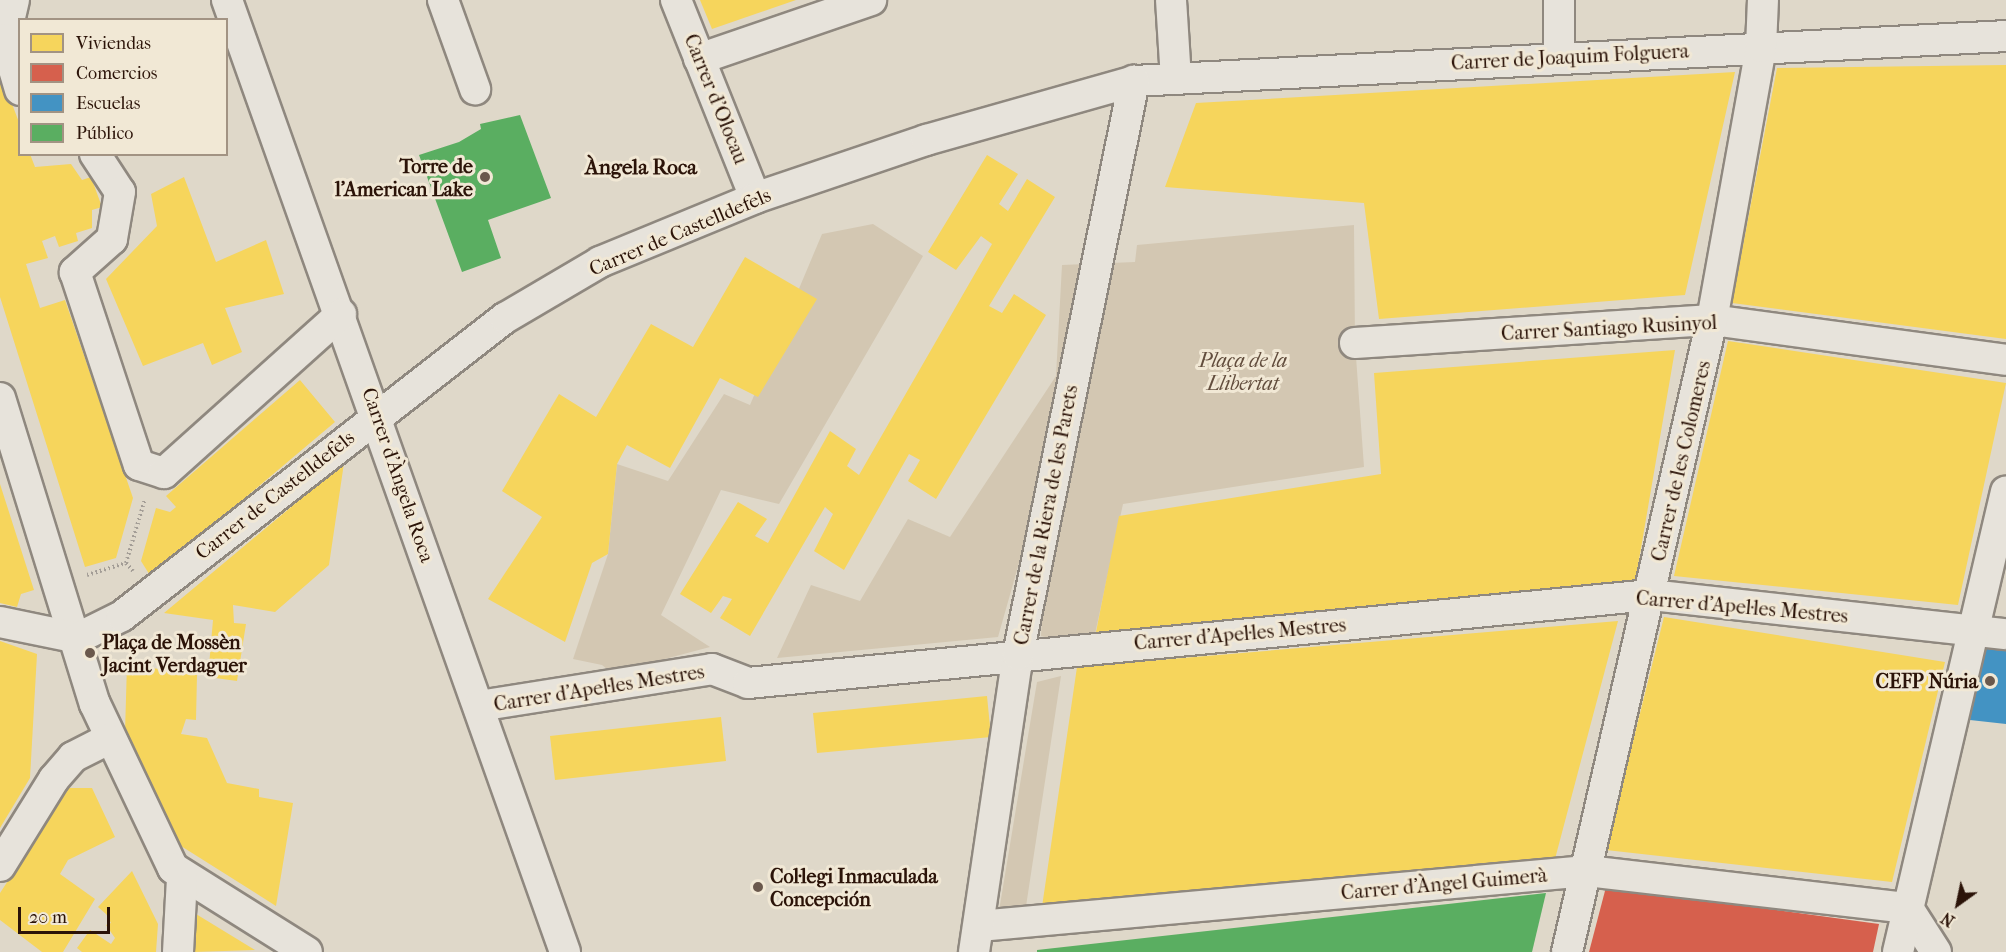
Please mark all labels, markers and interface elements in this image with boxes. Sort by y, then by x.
legend [18,18,228,156]
street label: Carrer d'Olocau [679,30,753,168]
text: Viviendas [76,33,151,54]
street label: Carrer de Joaquim Folguera [1450,39,1690,75]
text: Comercios [76,63,157,84]
text: Escuelas [76,93,140,114]
text: Público [76,123,133,144]
place label: Torre de l'American Lake [335,154,473,201]
district label: Àngela Roca [585,154,697,180]
marker: Torre de l'American Lake [478,170,492,184]
street label: Carrer de Castelldefels [585,183,775,281]
street label: Carrer Santiago Rusinyol [1500,310,1718,346]
park label: Plaça de la Llibertat [1199,348,1287,395]
street label: Carrer de les Colomeres [1646,358,1716,564]
street label: Carrer de la Riera de les Parets [1009,383,1083,647]
street label: Carrer d'Àngela Roca [357,384,439,566]
street label: Carrer de Castelldefels [191,425,359,565]
street label: Carrer d'Apel·les Mestres [1635,586,1849,628]
street label: Carrer d'Apel·les Mestres [1133,613,1347,655]
place label: Plaça de Mossèn Jacint Verdaguer [102,630,247,677]
marker: Plaça de Mossèn Jacint Verdaguer [83,646,97,660]
street label: Carrer d'Apel·les Mestres [492,659,706,717]
place label: CEFP Núria [1875,669,1978,693]
marker: CEFP Núria [1983,674,1997,688]
street label: Carrer d'Àngel Guimerà [1340,863,1548,905]
place label: Col·legi Inmaculada Concepción [770,864,938,911]
north arrow [1928,874,1988,934]
marker: Col·legi Inmaculada Concepción [751,880,765,894]
scale bar [21,895,112,933]
text: 20 m [29,907,67,928]
text: N [1938,908,1958,931]

